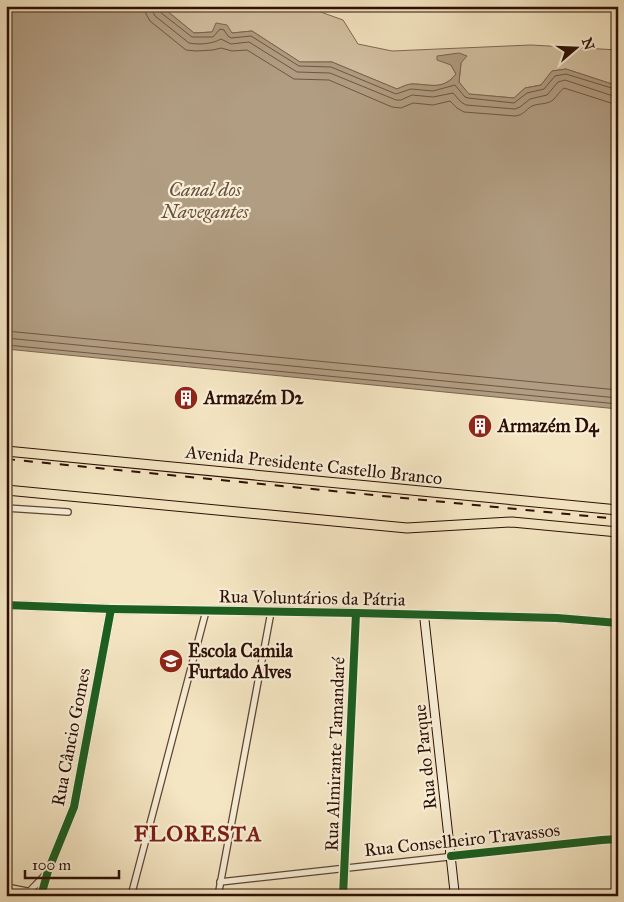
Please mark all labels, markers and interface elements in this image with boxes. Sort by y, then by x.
north arrow [552,22,602,72]
text: N [578,36,598,52]
water label: Canal dos Navegantes [161,178,249,223]
building icon: Armazém D2 [173,385,199,411]
place label: Armazém D2 [203,387,305,409]
building icon: Armazém D4 [467,413,493,439]
place label: Armazém D4 [497,415,600,438]
street label: Avenida Presidente Castello Branco [184,440,443,489]
street label: Rua Voluntários da Pátria [218,585,406,611]
place label: Escola Camila Furtado Alves [188,640,293,683]
school or university icon: Escola Camila Furtado Alves [158,648,184,674]
street label: Rua Almirante Tamandaré [321,656,349,852]
street label: Rua Câncio Gomes [47,666,95,808]
street label: Rua do Parque [409,703,442,811]
street label: Rua Conselheiro Travassos [363,819,561,861]
district label: FLORESTA [134,820,262,847]
scale bar [25,847,119,879]
text: 100 m [32,856,72,874]

